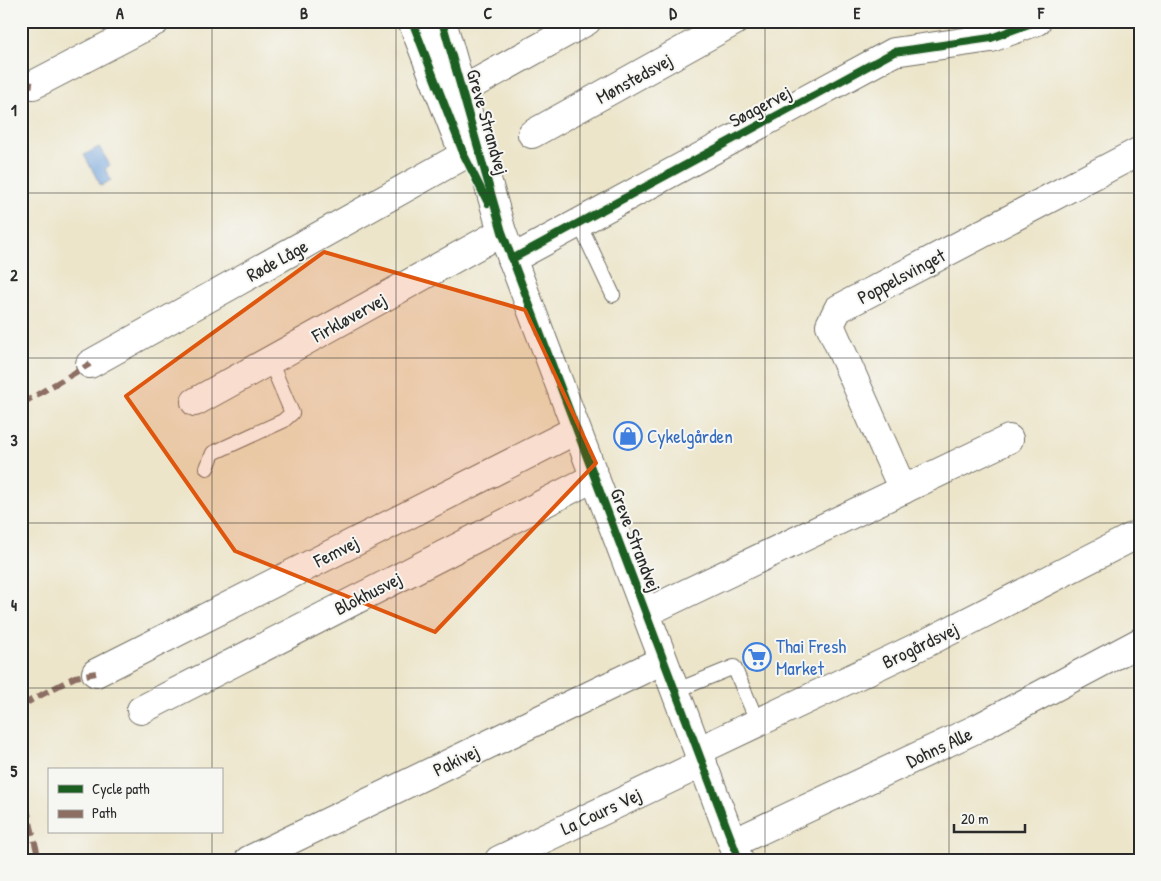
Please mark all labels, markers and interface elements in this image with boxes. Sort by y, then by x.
text: A [116,2,124,24]
text: B [300,2,308,24]
text: C [484,2,493,24]
text: D [669,2,677,24]
text: E [853,2,861,24]
text: F [1037,2,1045,24]
street label: Mønstedsvej [591,46,677,110]
street label: Greve Strandvej [460,66,516,178]
street label: Søagervej [724,79,796,133]
text: 1 [11,99,17,121]
street label: Røde Låge [242,232,313,287]
street label: Poppelsvinget [853,242,950,310]
text: 2 [10,264,18,286]
street label: Firkløvervej [306,286,391,349]
shop icon: Cykelgården [613,421,643,451]
place label: Cykelgården [647,423,733,449]
text: 3 [10,429,18,451]
street label: Greve Strandvej [604,484,668,596]
street label: Femvej [308,529,363,574]
street label: Blokhusvej [330,565,406,621]
text: 4 [11,594,17,616]
street label: Brogårdsvej [877,615,963,675]
place label: Thai Fresh Market [776,633,846,681]
supermarket icon: Thai Fresh Market [742,642,772,672]
street label: Dohns Alle [902,720,977,774]
street label: Pakivej [429,738,483,782]
text: 5 [11,760,18,782]
legend [48,768,222,834]
text: Cycle path [92,778,150,799]
street label: La Cours Vej [556,781,646,841]
scale bar [954,801,1025,833]
text: Path [92,802,117,823]
text: 20 m [961,808,988,829]

